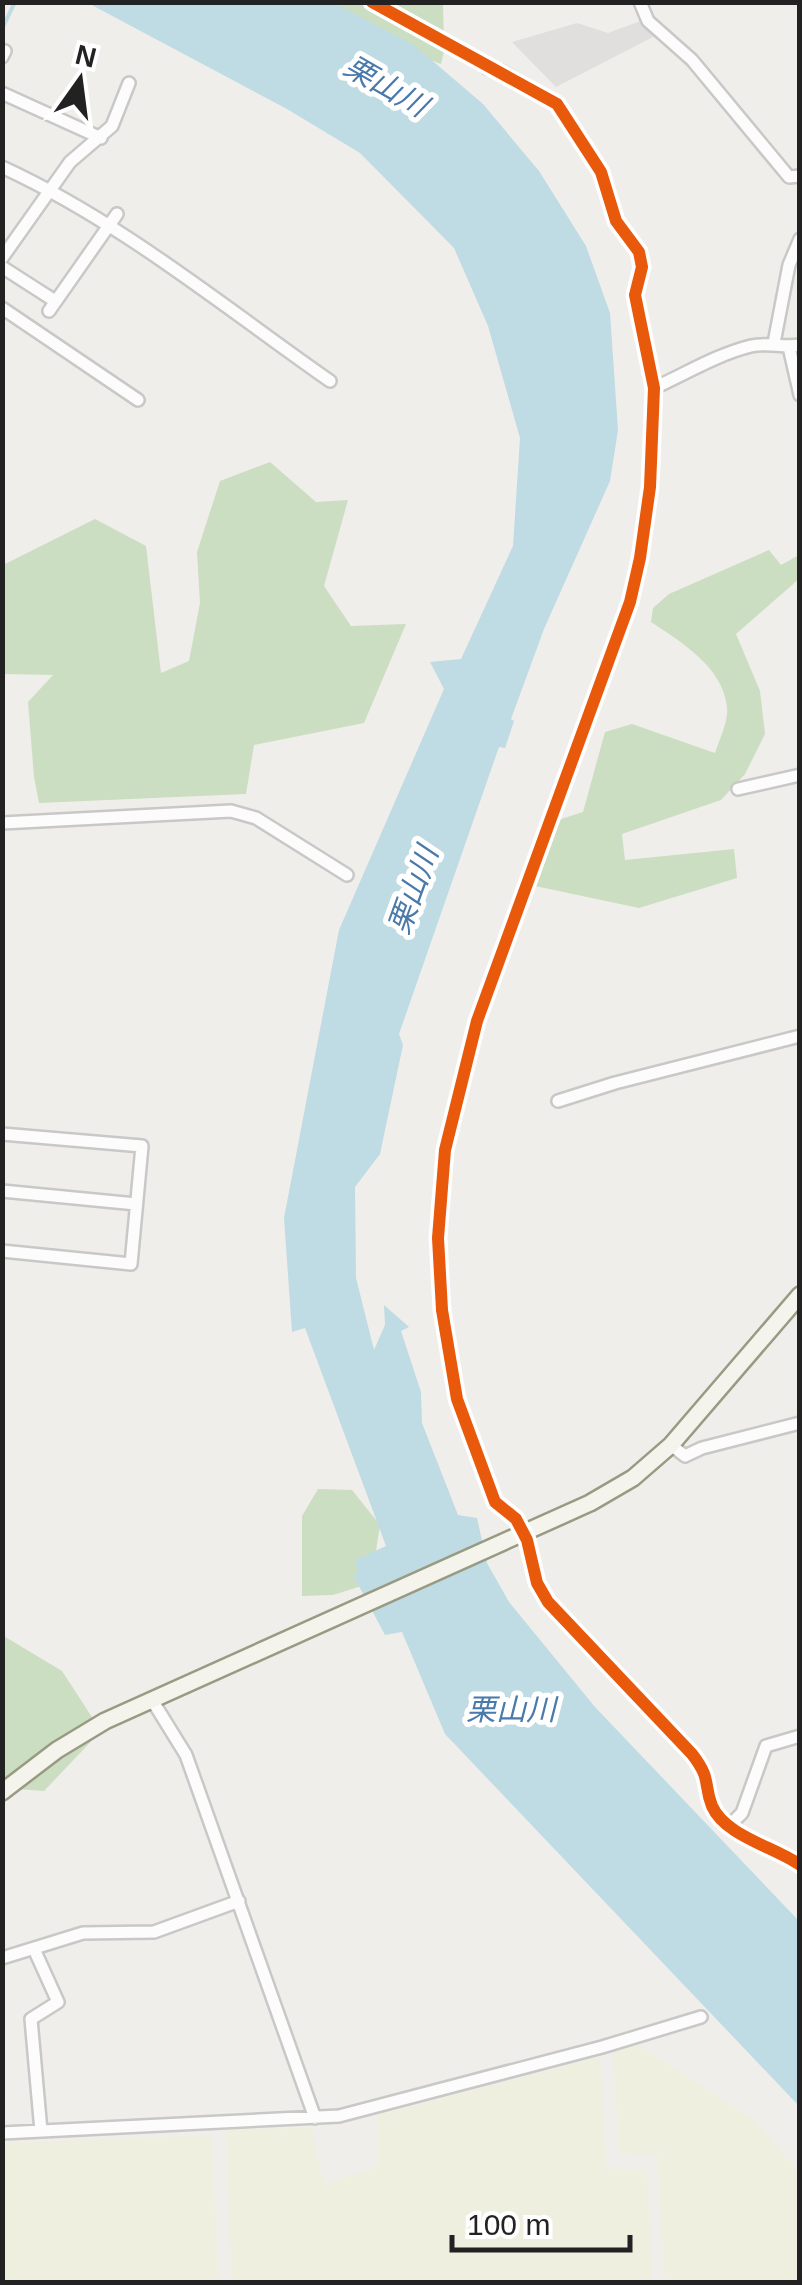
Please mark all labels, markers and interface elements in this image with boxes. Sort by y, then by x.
north arrow [30,30,130,130]
text: N [72,39,99,74]
water label: 栗山川 [339,49,436,124]
water label: 栗山川 [382,839,445,938]
water label: 栗山川 [466,1693,559,1726]
scale bar [452,2190,630,2252]
text: 100 m [467,2208,550,2241]

